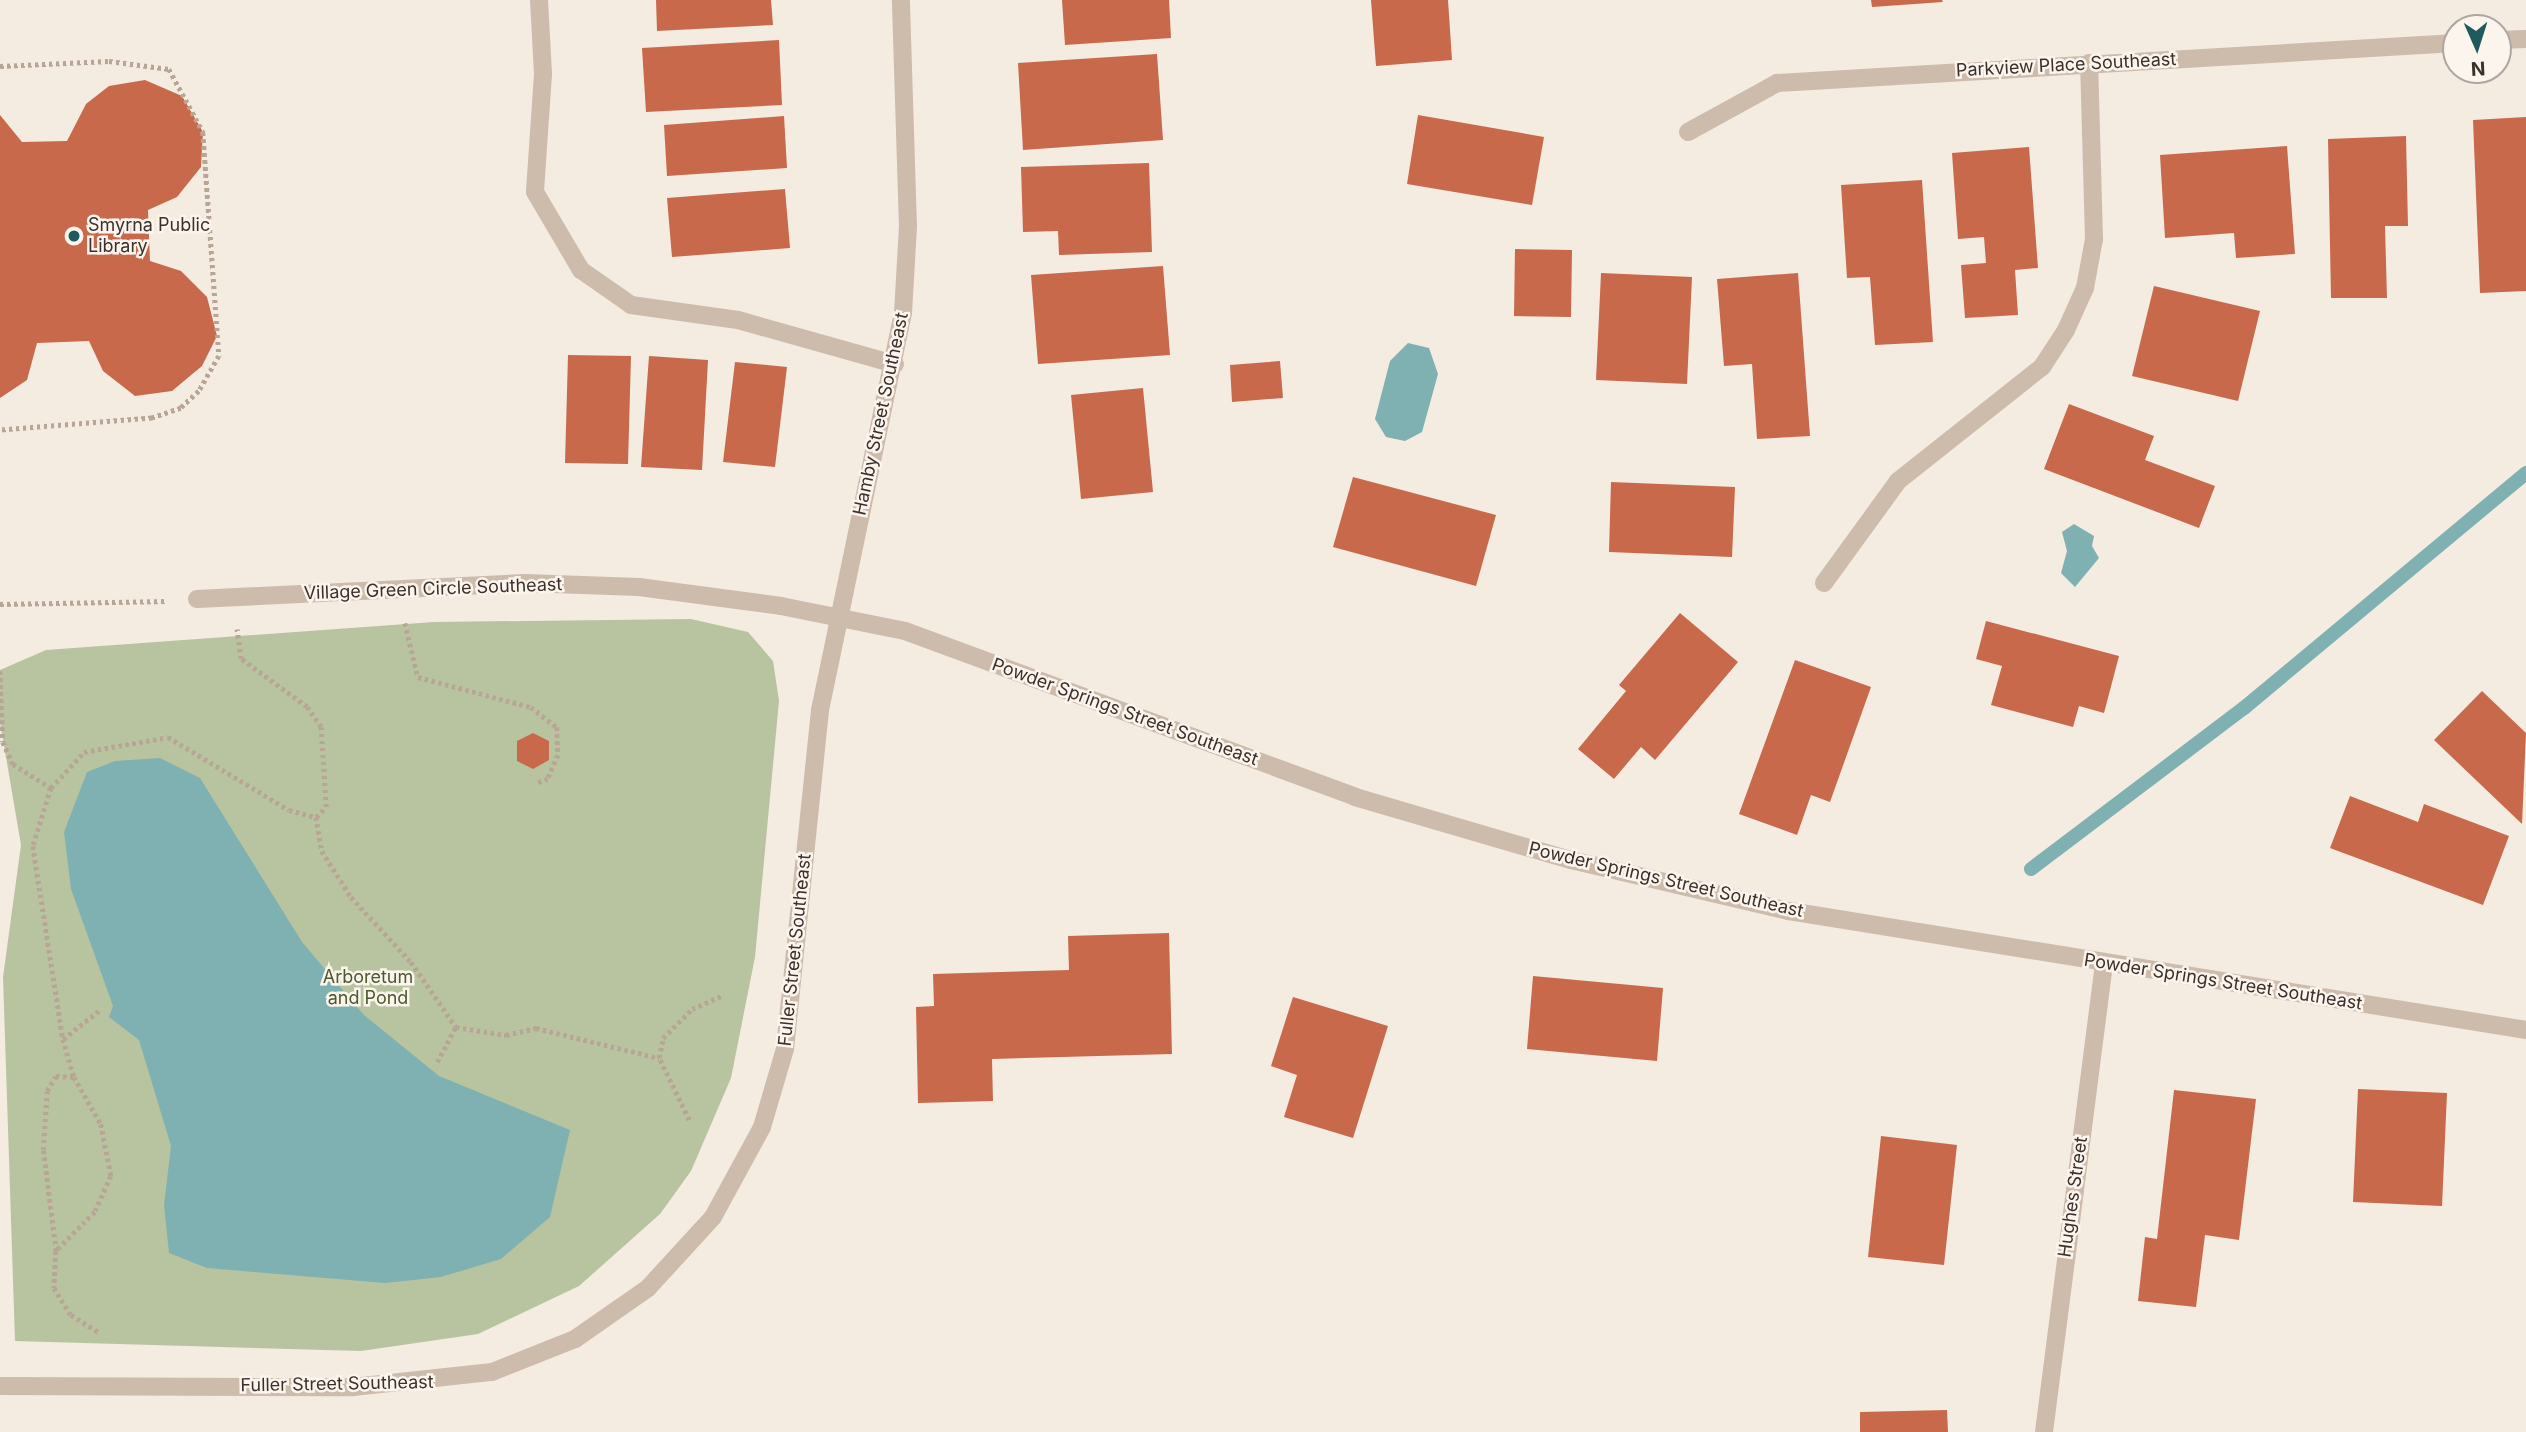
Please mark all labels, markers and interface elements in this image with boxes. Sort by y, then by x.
north arrow [2442,14,2512,84]
street label: Parkview Place Southeast [1955,48,2177,82]
text: N [2470,57,2486,80]
place label: Smyrna Public Library [88,215,210,258]
marker: Smyrna Public Library [66,228,82,244]
street label: Hamby Street Southeast [849,311,913,517]
street label: Village Green Circle Southeast [303,574,563,604]
street label: Powder Springs Street Southeast [989,654,1261,770]
street label: Powder Springs Street Southeast [1526,838,1806,922]
street label: Fuller Street Southeast [774,853,816,1047]
street label: Powder Springs Street Southeast [2082,949,2364,1015]
park label: Arboretum and Pond [323,967,413,1010]
street label: Hughes Street [2054,1135,2092,1259]
street label: Fuller Street Southeast [240,1372,434,1396]

